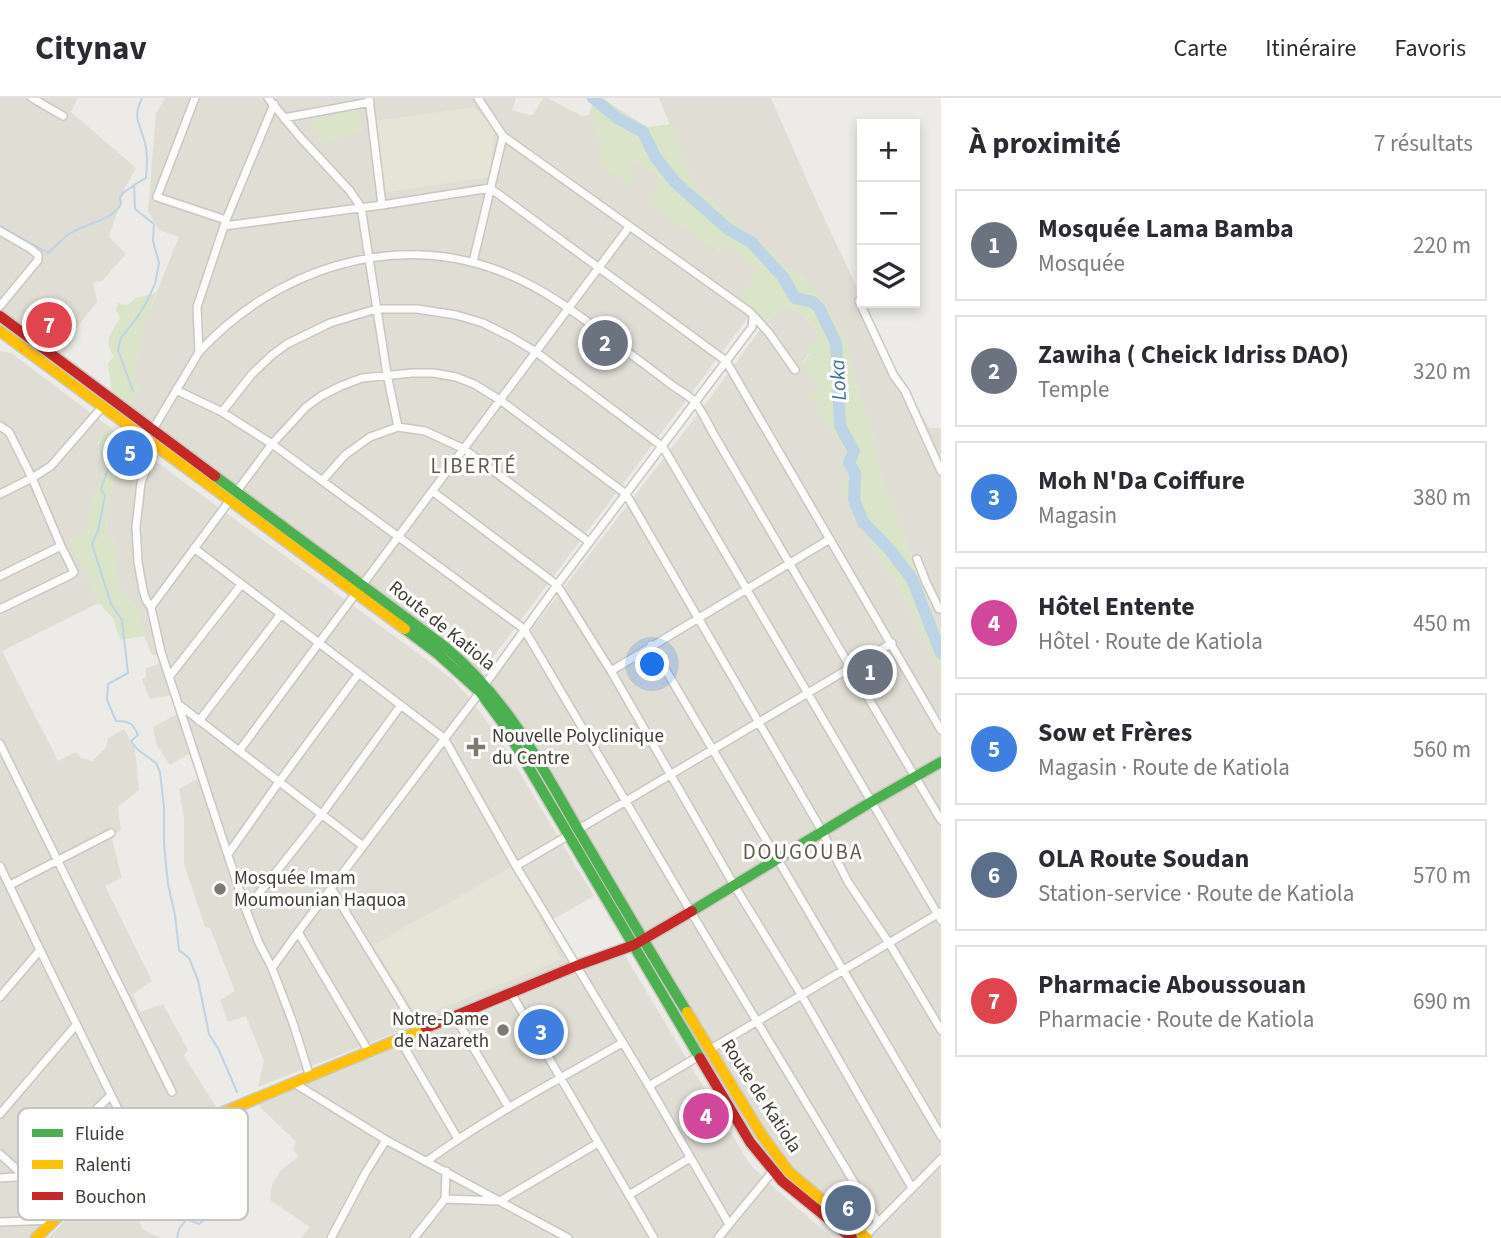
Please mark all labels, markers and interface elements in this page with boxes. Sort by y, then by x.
text: Citynav [35,25,147,72]
text: Carte [1173,31,1227,66]
text: Itinéraire [1265,31,1356,66]
text: Favoris [1394,31,1466,66]
map controls [857,119,920,308]
button: + [857,119,920,182]
text: À proximité [969,122,1121,165]
text: 7 résultats [1374,127,1473,160]
button: − [857,182,920,245]
text: Mosquée Lama Bamba [1038,210,1294,247]
text: 1 [988,229,1000,262]
text: 220 m [1413,229,1471,262]
button: layers [857,245,920,308]
text: Mosquée [1038,247,1125,280]
pin: 7 [26,299,72,351]
pin: 2 [582,317,628,369]
text: Zawiha ( Cheick Idriss DAO) [1038,336,1349,373]
text: 2 [988,355,1000,388]
text: 320 m [1413,355,1471,388]
water label: Loka [822,359,854,401]
text: Temple [1038,373,1109,406]
pin: 5 [107,427,153,479]
district label: LIBERTÉ [430,451,518,481]
text: Moh N'Da Coiffure [1038,462,1245,499]
text: 3 [988,481,1000,514]
text: 380 m [1413,481,1471,514]
text: Magasin [1038,499,1117,532]
street label: Route de Katiola [383,574,501,678]
text: Hôtel Entente [1038,588,1195,625]
text: 4 [988,607,1000,640]
text: 450 m [1413,607,1471,640]
text: Hôtel · Route de Katiola [1038,625,1263,658]
pin: 1 [847,646,893,698]
your location [635,647,669,681]
text: Sow et Frères [1038,714,1192,751]
place label: Nouvelle Polyclinique du Centre [492,723,664,772]
text: 5 [988,733,1000,766]
text: 560 m [1413,733,1471,766]
marker: Nouvelle Polyclinique du Centre [466,737,486,757]
text: Magasin · Route de Katiola [1038,751,1290,784]
district label: DOUGOUBA [743,837,863,867]
text: OLA Route Soudan [1038,840,1249,877]
text: 6 [988,859,1000,892]
text: 570 m [1413,859,1471,892]
place label: Mosquée Imam Moumounian Haquoa [234,865,406,914]
text: Station-service · Route de Katiola [1038,877,1354,910]
marker: Mosquée Imam Moumounian Haquoa [212,881,228,897]
text: Pharmacie Aboussouan [1038,966,1306,1003]
text: 7 [988,985,1000,1018]
text: 690 m [1413,985,1471,1018]
text: Pharmacie · Route de Katiola [1038,1003,1314,1036]
place label: Notre-Dame de Nazareth [392,1006,489,1055]
pin: 3 [518,1006,564,1058]
marker: Notre-Dame de Nazareth [495,1022,511,1038]
street label: Route de Katiola [714,1034,808,1158]
pin: 4 [683,1090,729,1142]
legend [18,1108,248,1220]
text: Fluide [75,1121,124,1148]
text: Ralenti [75,1152,131,1179]
pin: 6 [825,1182,871,1234]
text: Bouchon [75,1184,147,1211]

